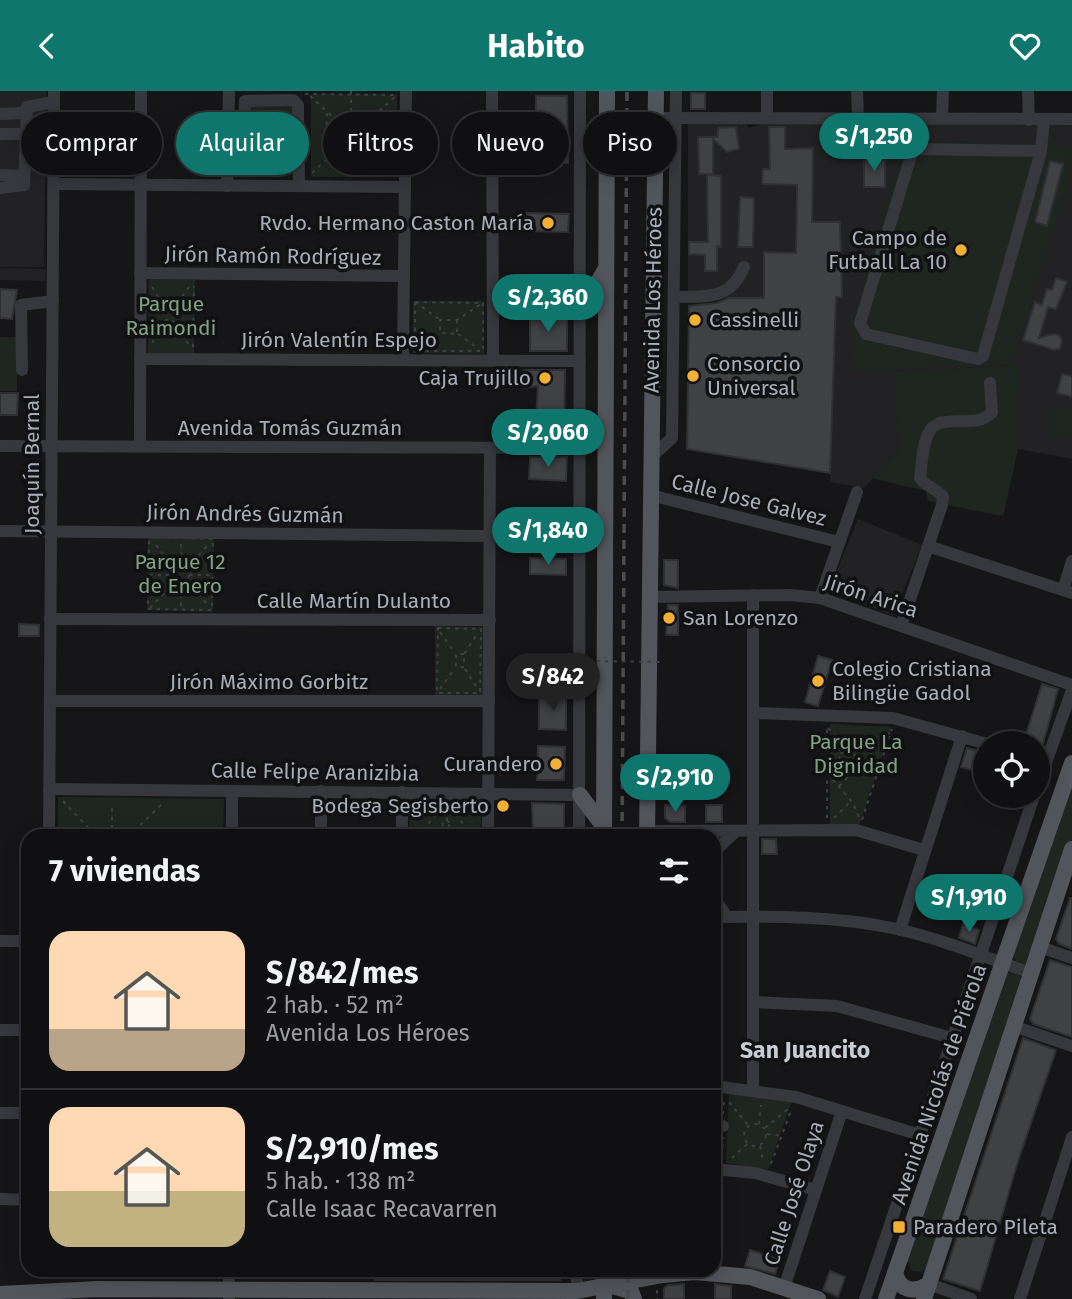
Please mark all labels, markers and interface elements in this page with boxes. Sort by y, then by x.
icon: back [28,27,66,65]
text: Habito [487,27,585,65]
icon: heart [1006,27,1044,65]
chip: Comprar [21,112,162,175]
chip: Alquilar [176,112,309,175]
chip: Filtros [323,112,438,175]
chip: Nuevo [452,112,569,175]
chip: Piso [583,112,677,175]
pin: S/1,250 [809,113,939,173]
text: S/1,250 [835,122,913,150]
street label: Avenida Los Héroes [638,207,668,393]
place label: Rvdo. Hermano Caston María [259,210,534,236]
marker: Rvdo. Hermano Caston María [540,215,556,231]
place label: Campo de Futball La 10 [828,225,947,275]
street label: Jirón Ramón Rodríguez [164,241,382,271]
marker: Campo de Futball La 10 [953,242,969,258]
pin: S/2,360 [483,275,613,334]
text: S/2,360 [508,283,588,311]
park label: Parque Raimondi [126,291,216,341]
place label: Cassinelli [709,307,799,333]
marker: Cassinelli [687,312,703,328]
street label: Jirón Valentín Espejo [241,327,437,353]
place label: Consorcio Universal [707,351,801,401]
place label: Caja Trujillo [419,365,531,391]
marker: Consorcio Universal [685,368,701,384]
marker: Caja Trujillo [537,370,553,386]
street label: Joaquín Bernal [19,394,45,534]
pin: S/2,060 [483,409,613,469]
street label: Avenida Tomás Guzmán [178,415,402,441]
text: S/2,060 [507,418,589,446]
street label: Calle Jose Galvez [669,468,829,532]
street label: Jirón Andrés Guzmán [146,499,344,529]
pin: S/1,840 [483,507,613,567]
text: S/1,840 [508,516,588,544]
park label: Parque 12 de Enero [134,549,226,599]
street label: Jirón Arica [821,569,921,623]
street label: Calle Martín Dulanto [257,588,451,614]
place label: San Lorenzo [683,605,798,631]
marker: San Lorenzo [661,610,677,626]
pin: S/842 [504,653,602,713]
place label: Colegio Cristiana Bilingüe Gadol [832,656,992,706]
text: S/842 [522,662,584,690]
street label: Jirón Máximo Gorbitz [170,669,368,695]
marker: Colegio Cristiana Bilingüe Gadol [810,673,826,689]
park label: Parque La Dignidad [809,729,903,779]
map controls [973,731,1050,808]
button: locate [973,731,1050,808]
place label: Curandero [444,751,542,777]
pin: S/2,910 [610,755,740,814]
marker: Curandero [548,756,564,772]
street label: Calle Felipe Aranizibia [211,757,419,787]
text: S/2,910 [636,763,714,791]
place label: Bodega Segisberto [311,793,489,819]
marker: Bodega Segisberto [495,798,511,814]
icon: filters [655,852,693,890]
text: 7 viviendas [49,853,200,889]
pin: S/1,910 [904,875,1034,934]
text: S/1,910 [931,883,1007,911]
text: S/842/mes [266,955,418,991]
icon: home [105,959,189,1043]
street label: Avenida Nicolás de Piérola [886,960,992,1208]
text: 2 hab. · 52 m² [266,991,404,1019]
text: Avenida Los Héroes [266,1019,469,1047]
district label: San Juancito [740,1036,870,1064]
street label: Calle José Olaya [758,1117,830,1269]
text: S/2,910/mes [266,1131,438,1167]
icon: home [105,1135,189,1219]
text: 5 hab. · 138 m² [266,1167,415,1195]
text: Calle Isaac Recavarren [266,1195,498,1223]
place label: Paradero Pileta [913,1214,1058,1240]
marker: Paradero Pileta [891,1219,907,1235]

